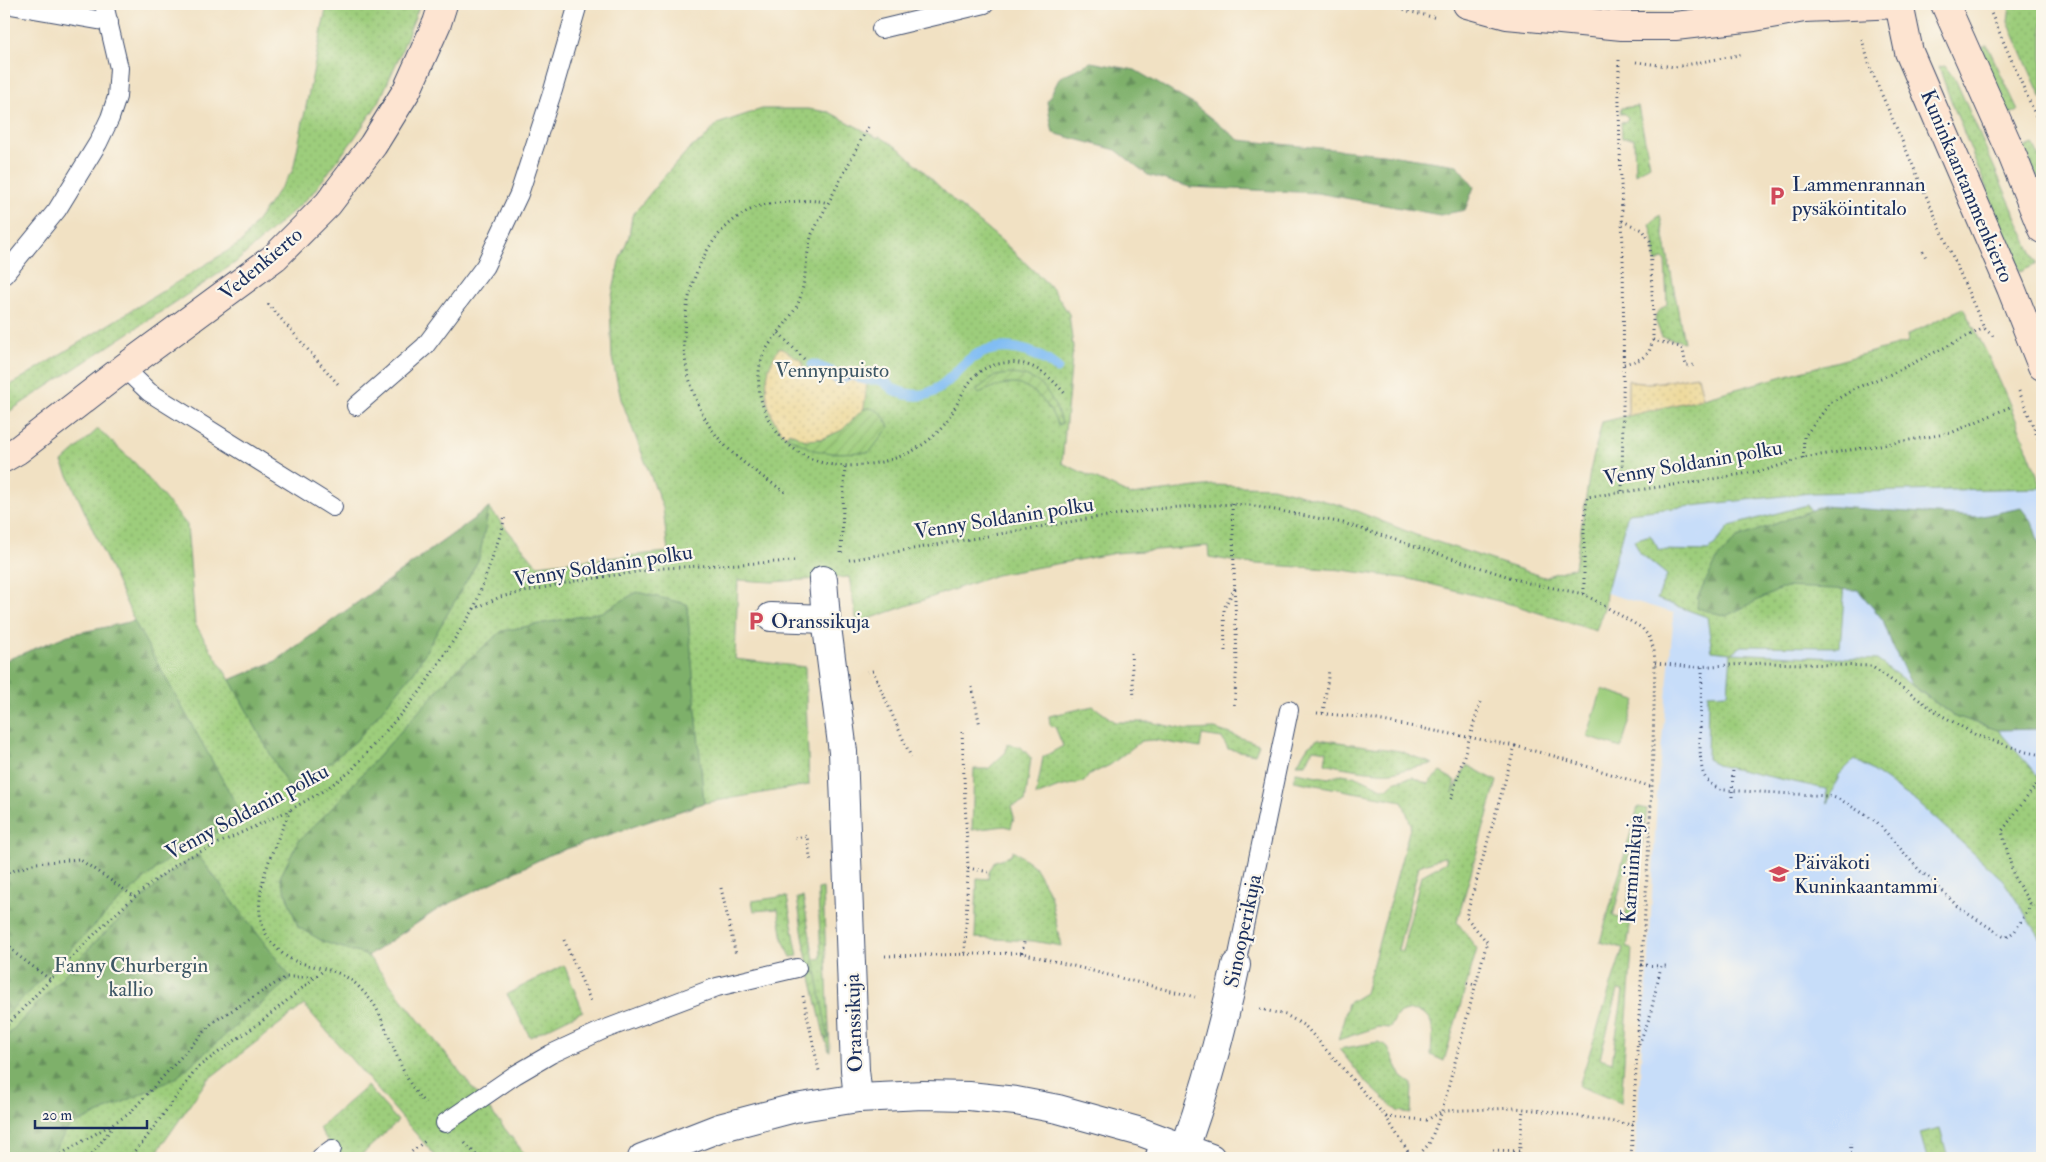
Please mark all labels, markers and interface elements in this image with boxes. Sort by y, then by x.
street label: Kuninkaantammenkierto [1914,86,2020,286]
place label: Lammenrannan pysäköintitalo [1791,171,1926,222]
parking icon: Lammenrannan pysäköintitalo [1766,185,1788,207]
street label: Vedenkierto [214,221,308,307]
park label: Vennynpuisto [775,357,889,384]
street label: Venny Soldanin polku [1601,434,1785,492]
street label: Venny Soldanin polku [912,490,1096,546]
street label: Venny Soldanin polku [511,538,695,594]
place label: Oranssikuja [771,608,870,635]
parking icon: Oranssikuja [745,610,767,632]
street label: Venny Soldanin polku [161,757,334,866]
street label: Karmiinikuja [1615,813,1649,924]
place label: Päiväkoti Kuninkaantammi [1794,849,1938,900]
school or university icon: Päiväkoti Kuninkaantammi [1768,863,1790,885]
street label: Sinooperikuja [1218,871,1268,990]
park label: Fanny Churbergin kallio [54,952,209,1003]
street label: Oranssikuja [839,973,869,1073]
scale bar [35,1097,148,1129]
text: 20 m [42,1106,72,1125]

